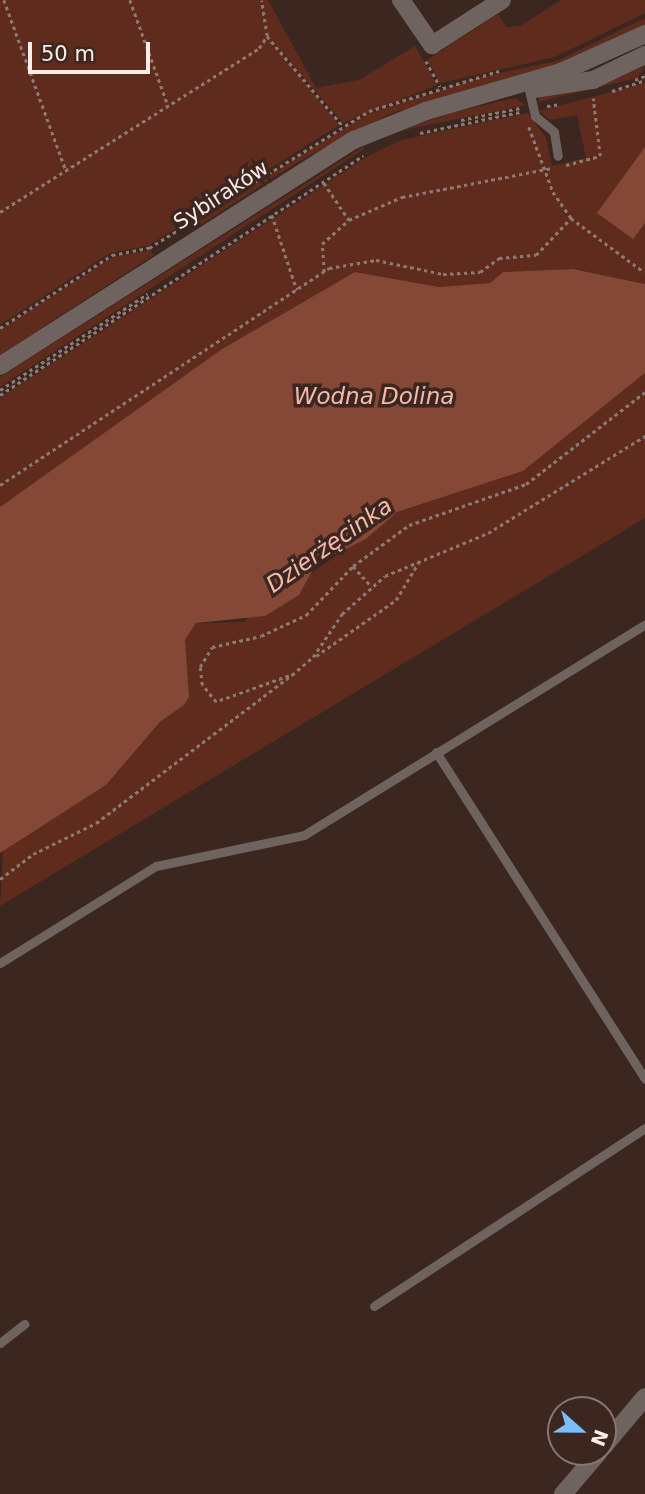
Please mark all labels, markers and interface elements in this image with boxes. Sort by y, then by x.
scale bar [32,28,154,72]
text: 50 m [41,42,95,66]
street label: Sybiraków [169,155,273,235]
water label: Wodna Dolina [294,382,454,410]
water label: Dzierżęcinka [261,492,397,598]
north arrow [547,1396,617,1466]
text: N [587,1426,613,1449]

